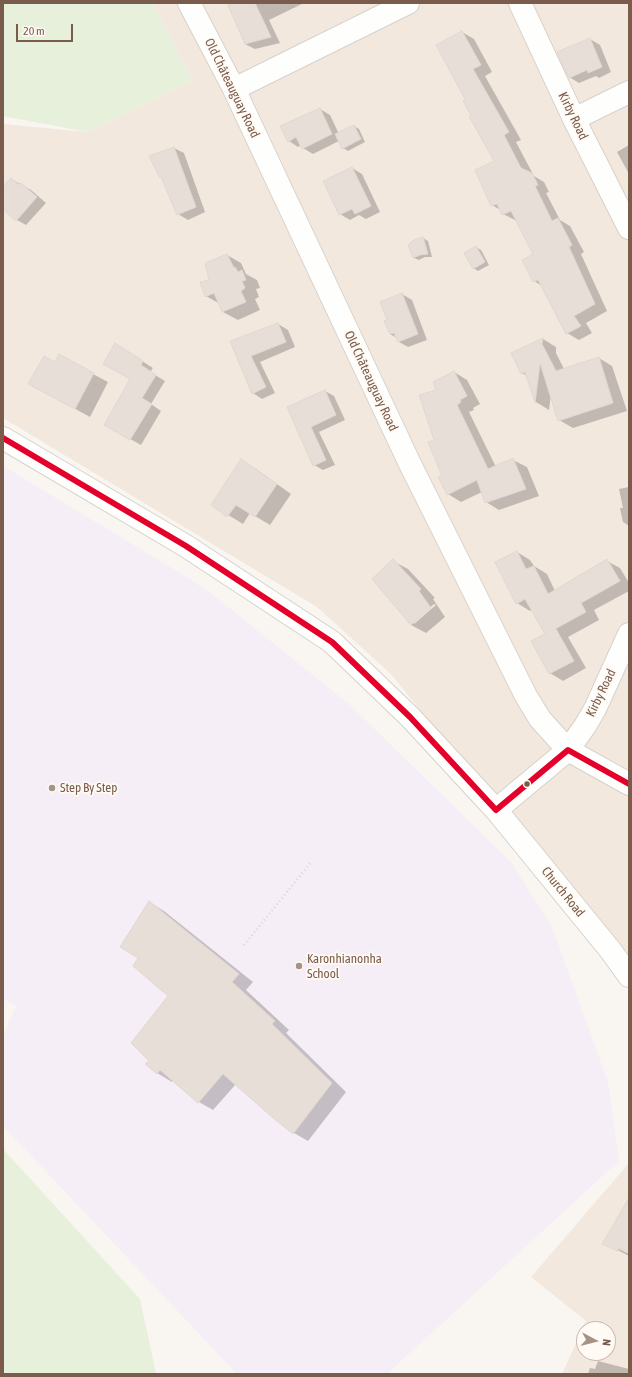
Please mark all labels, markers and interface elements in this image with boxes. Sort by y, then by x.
scale bar [18,16,75,42]
text: 20 m [23,24,45,38]
street label: Old Châteauguay Road [201,36,263,140]
street label: Kirby Road [555,90,591,142]
street label: Old Châteauguay Road [341,328,401,434]
street label: Kirby Road [583,667,619,719]
unlabelled marker [522,779,532,789]
place label: Step By Step [60,780,117,796]
marker: Step By Step [47,783,57,793]
street label: Church Road [538,864,588,920]
place label: Karonhianonha School [307,951,382,982]
marker: Karonhianonha School [294,961,304,971]
north arrow [576,1321,616,1361]
text: N [601,1338,613,1346]

